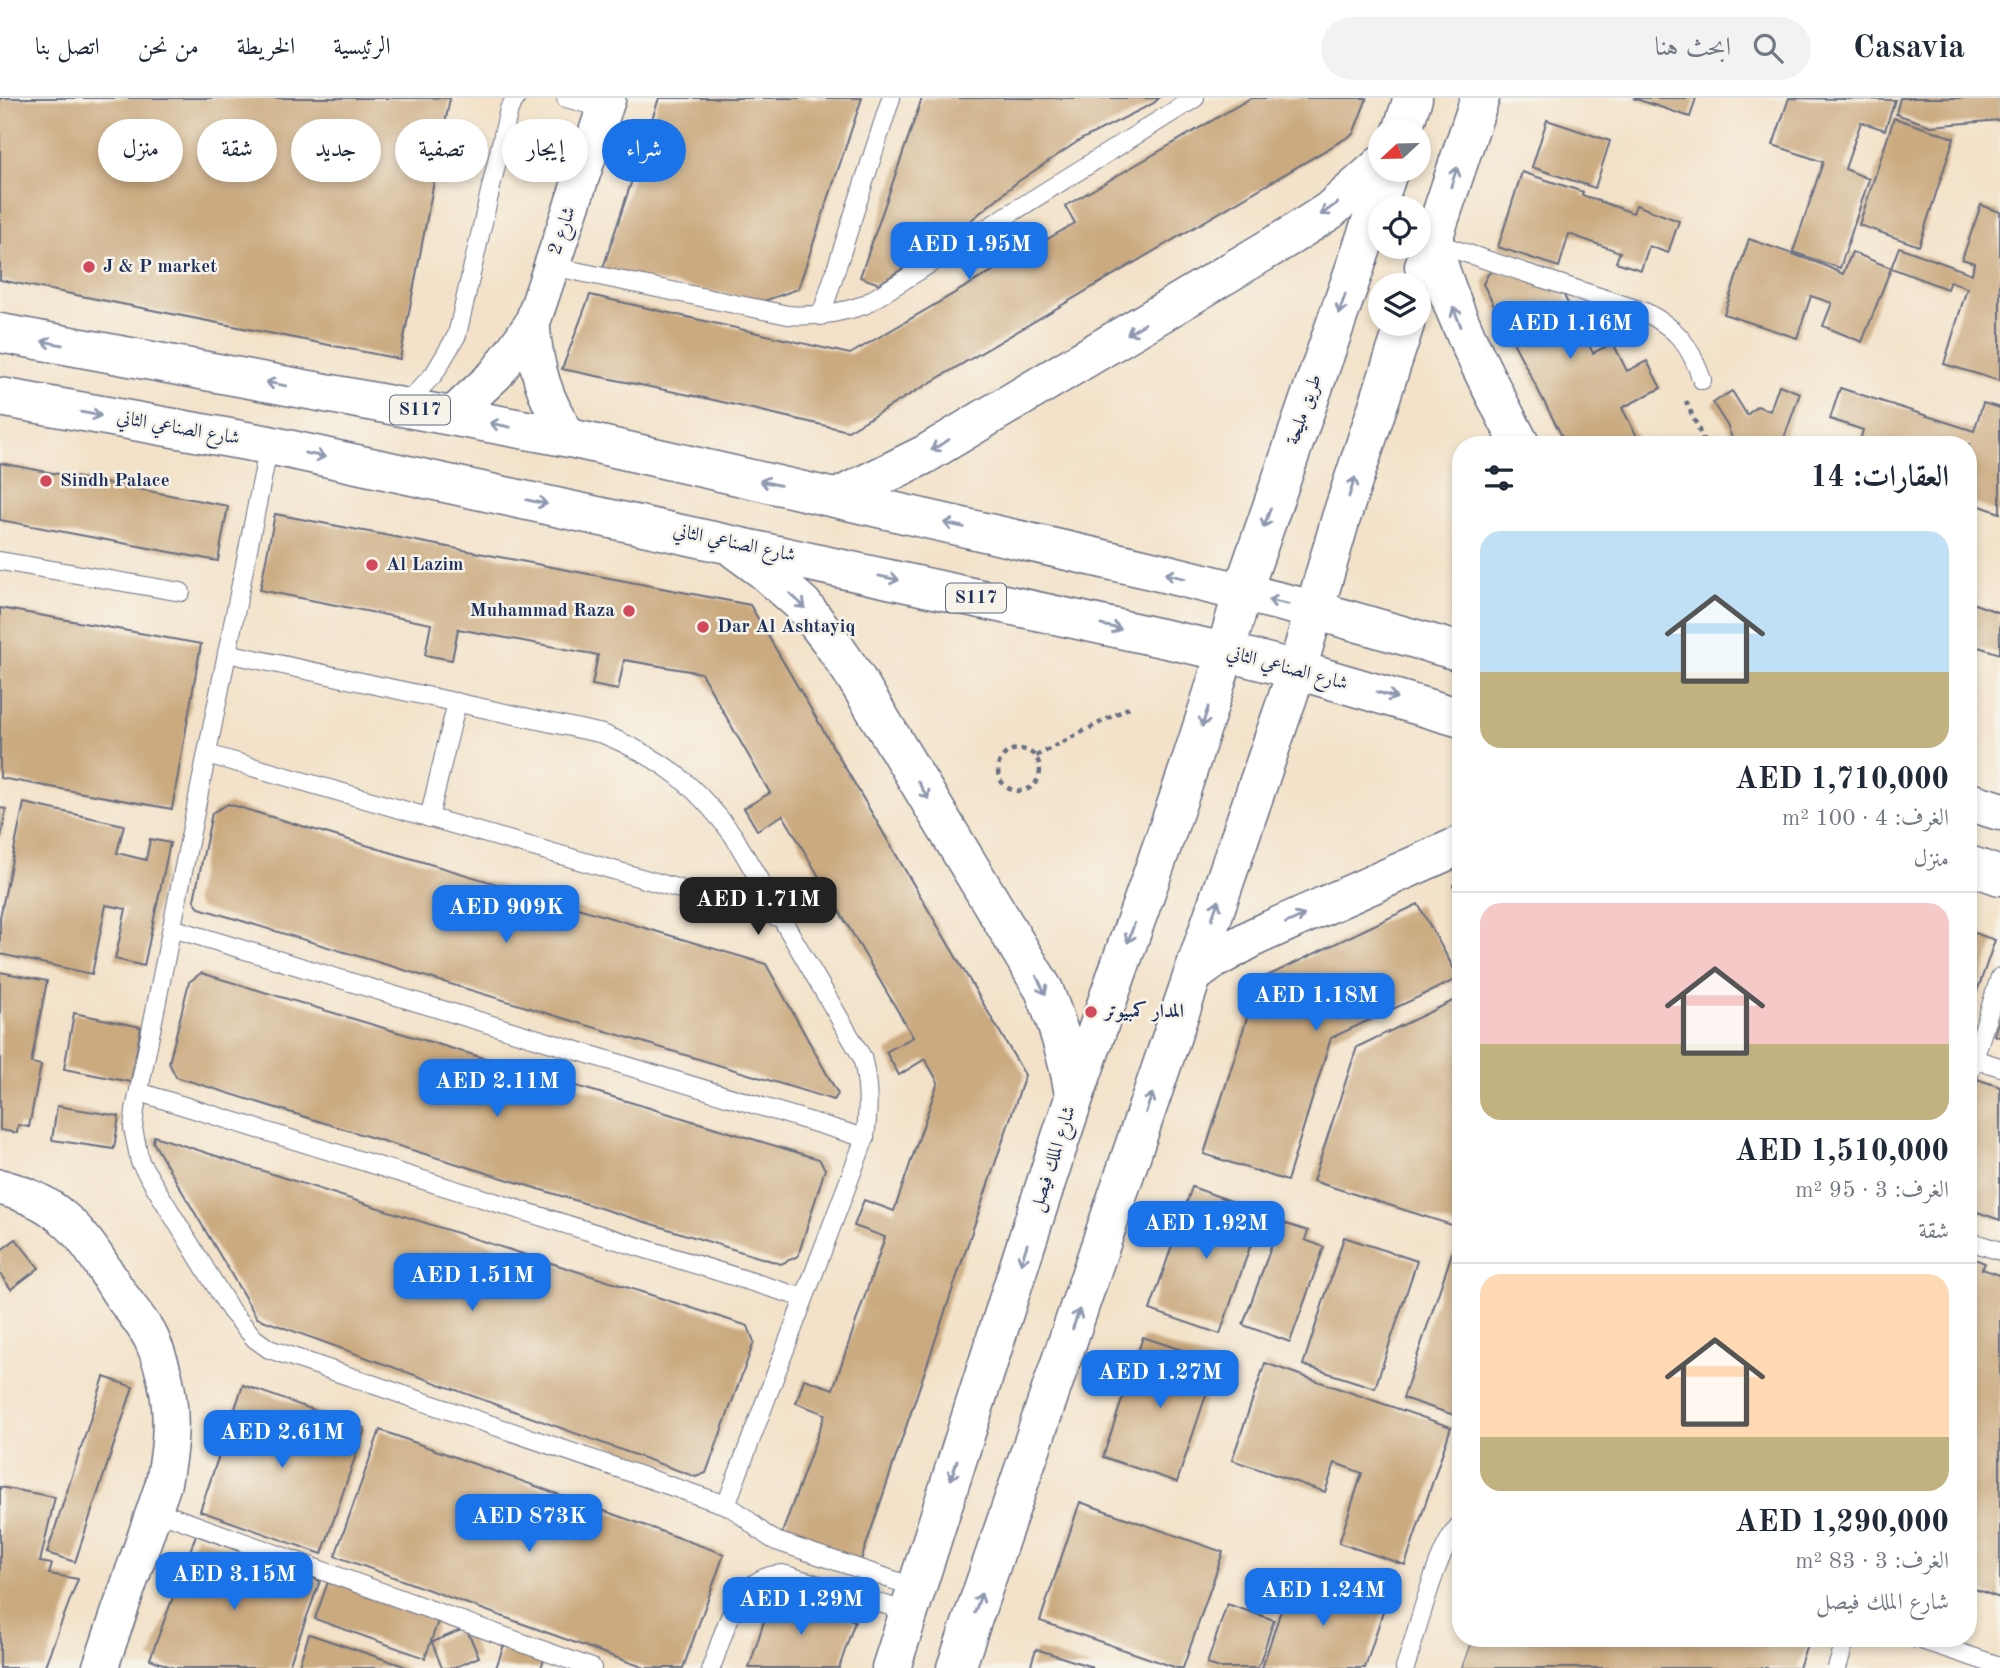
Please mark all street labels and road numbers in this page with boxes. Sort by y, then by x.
street label: شارع 2 [546,205,584,259]
street label: طريق مليحة [1284,372,1327,448]
road number: S117 [390,396,450,424]
street label: شارع الصناعي الثاني [114,409,241,453]
street label: شارع الصناعي الثاني [670,522,797,570]
road number: S117 [946,584,1006,612]
street label: شارع الصناعي الثاني [1223,644,1350,698]
street label: شارع الملك فيصل [1028,1104,1084,1215]

